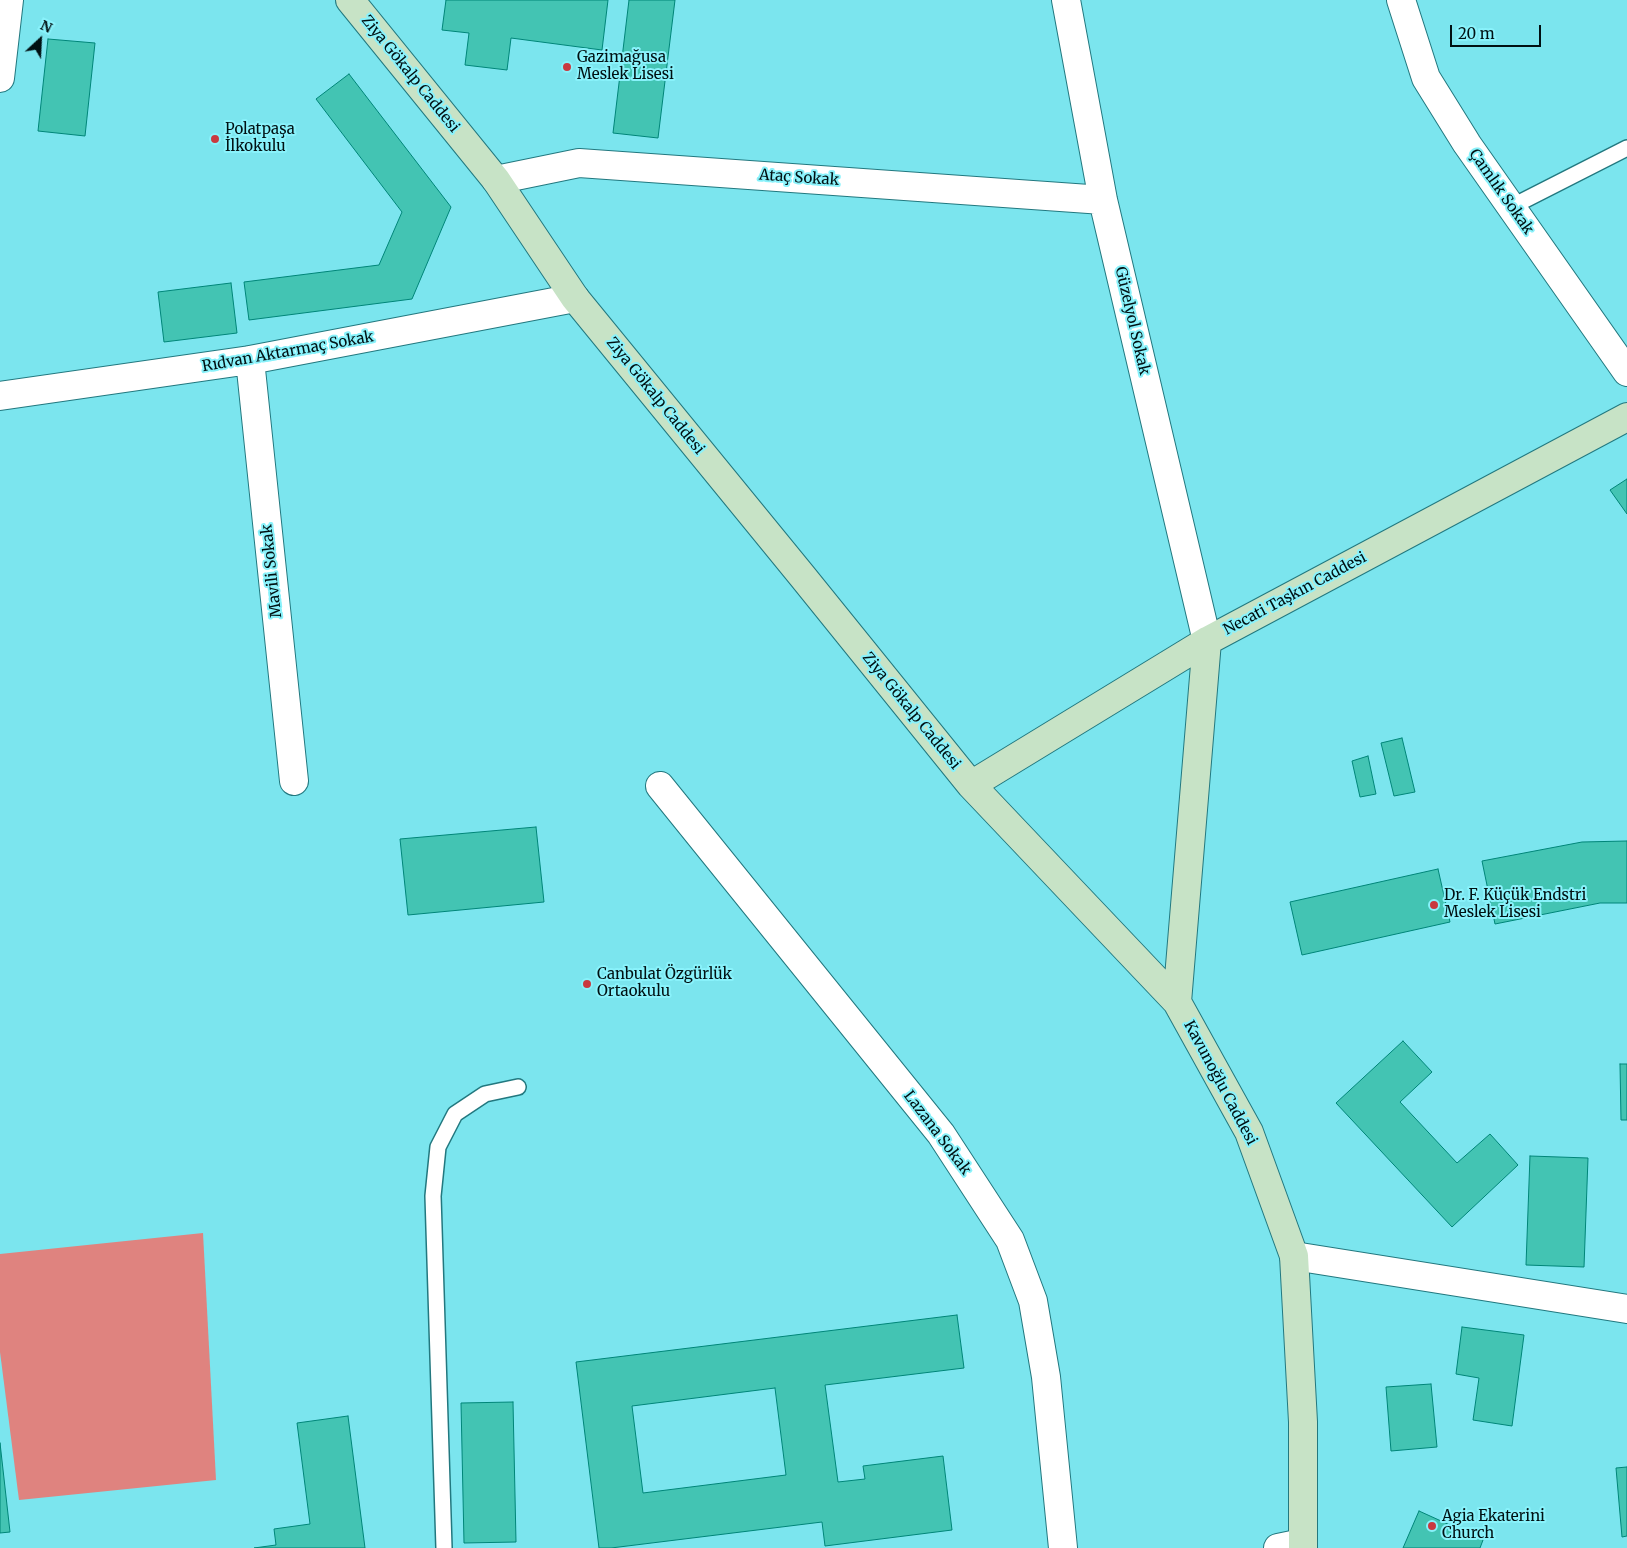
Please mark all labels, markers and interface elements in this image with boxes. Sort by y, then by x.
street label: Ziya Gökalp Caddesi [357,12,463,136]
north arrow [15,15,65,65]
scale bar [1452,15,1543,47]
text: N [38,16,55,37]
text: 20 m [1458,24,1495,43]
place label: Gazimağusa Meslek Lisesi [577,49,674,84]
marker: Gazimağusa Meslek Lisesi [561,61,573,73]
place label: Polatpaşa İlkokulu [225,121,295,156]
marker: Polatpaşa İlkokulu [209,133,221,145]
street label: Çamlık Sokak [1465,146,1537,238]
street label: Ataç Sokak [758,166,840,190]
street label: Güzelyol Sokak [1111,265,1153,377]
street label: Rıdvan Aktarmaç Sokak [201,328,375,376]
street label: Ziya Gökalp Caddesi [602,334,708,458]
street label: Mavili Sokak [258,523,286,619]
street label: Necati Taşkın Caddesi [1221,549,1369,639]
street label: Ziya Gökalp Caddesi [858,649,964,773]
place label: Dr. F. Küçük Endstri Meslek Lisesi [1444,887,1586,922]
marker: Dr. F. Küçük Endstri Meslek Lisesi [1428,899,1440,911]
place label: Canbulat Özgürlük Ortaokulu [597,966,732,1001]
marker: Canbulat Özgürlük Ortaokulu [581,978,593,990]
street label: Kavunoğlu Caddesi [1180,1018,1260,1148]
street label: Lazana Sokak [900,1087,974,1179]
place label: Agia Ekaterini Church [1442,1508,1545,1543]
marker: Agia Ekaterini Church [1426,1520,1438,1532]

